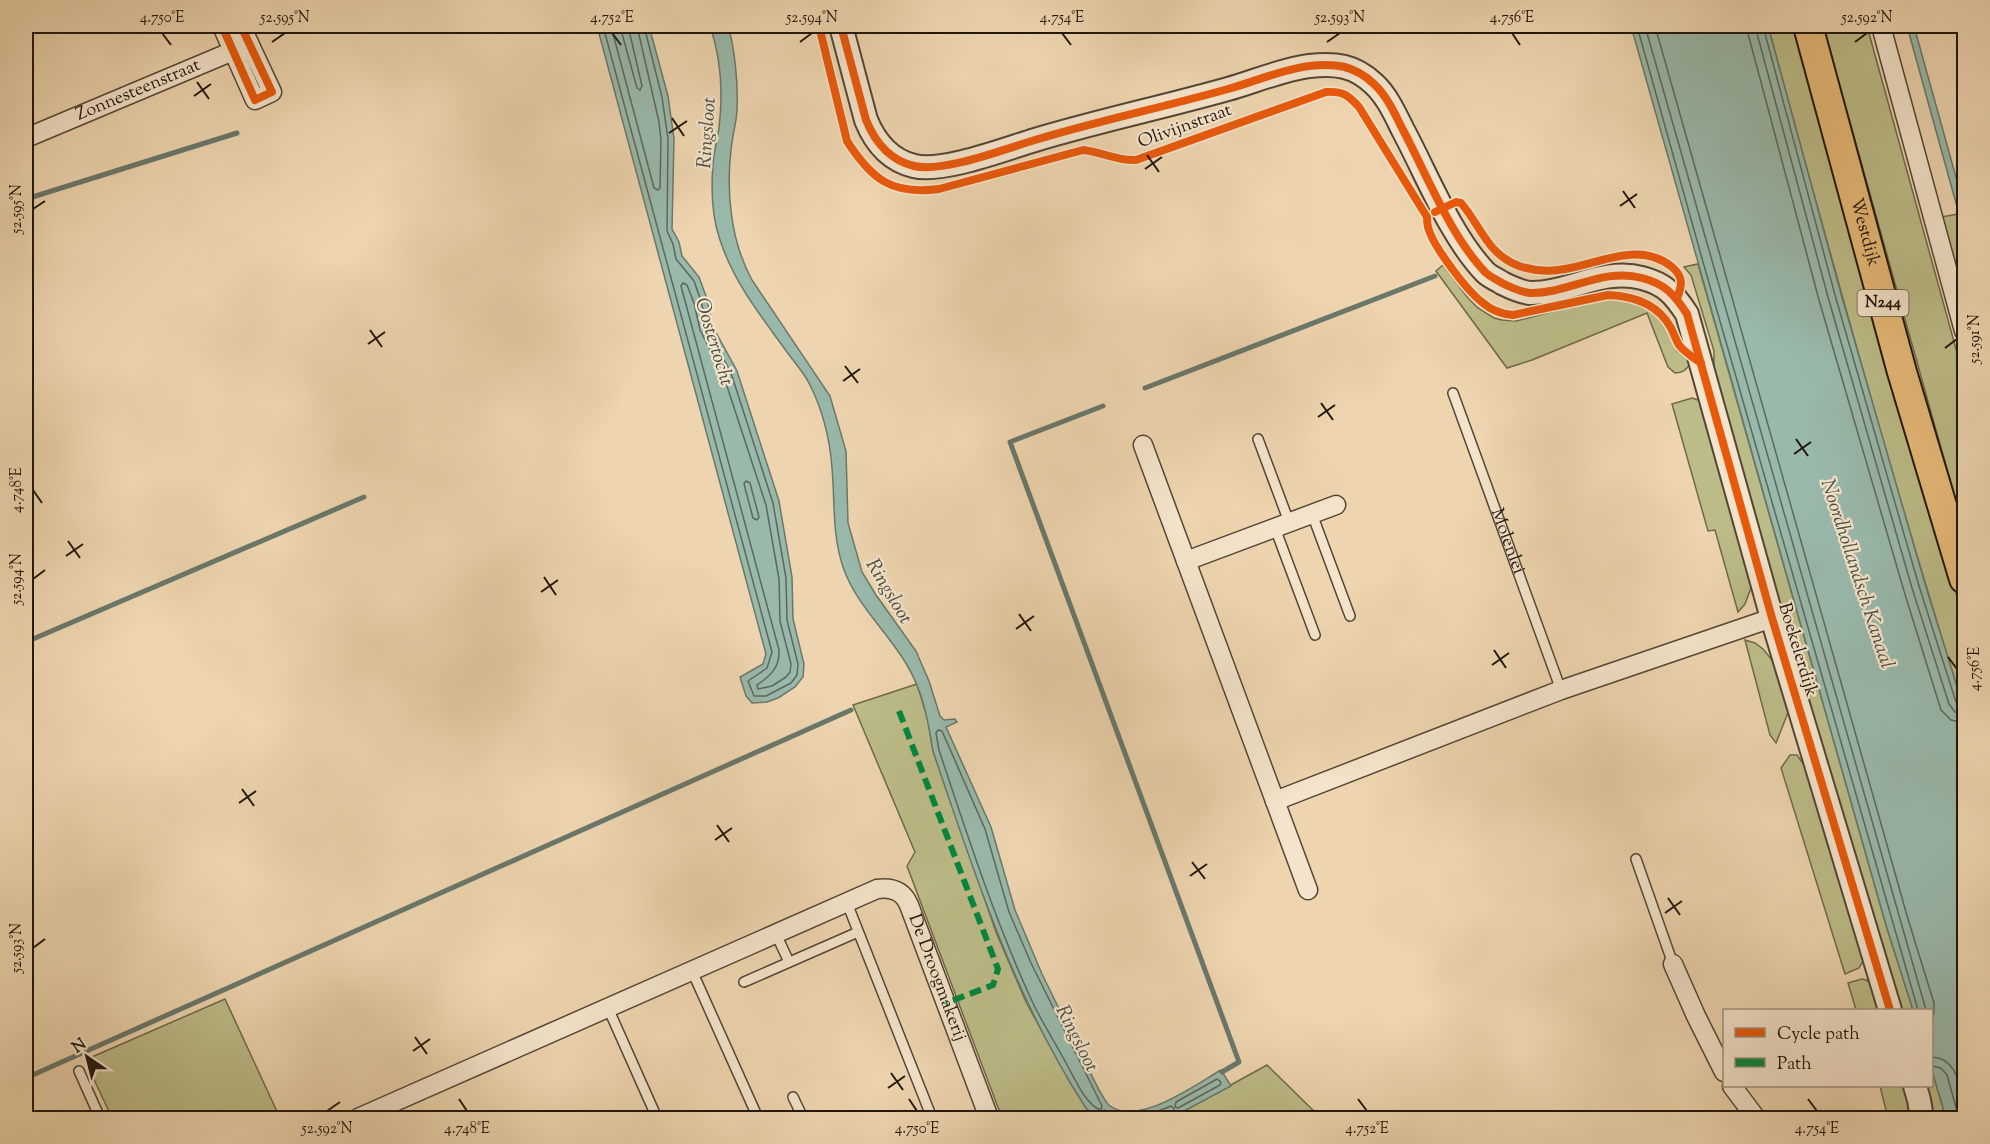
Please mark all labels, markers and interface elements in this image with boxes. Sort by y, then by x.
text: 4.750°E [140,8,184,29]
text: 52.595°N [259,8,310,29]
text: 4.752°E [590,8,634,29]
text: 52.594°N [785,8,838,29]
text: 4.754°E [1040,8,1084,29]
text: 52.593°N [1314,8,1365,29]
text: 4.756°E [1490,8,1534,29]
text: 52.592°N [1841,8,1892,29]
street label: Zonnesteenstraat [72,53,205,128]
water label: Ringsloot [691,96,725,170]
street label: Olivijnstraat [1134,98,1236,156]
text: 52.595°N [7,184,28,235]
street label: Westdijk [1842,195,1886,270]
road number: N244 [1858,290,1908,316]
water label: Oostertocht [686,294,740,390]
text: 52.591°N [1965,314,1986,365]
text: 4.748°E [7,467,28,513]
water label: Noordhollandsch Kanaal [1812,476,1900,672]
street label: Molenlei [1483,505,1531,578]
text: 52.594°N [7,553,28,606]
water label: Ringsloot [857,554,919,630]
street label: Boekelerdijk [1770,600,1824,700]
text: 4.756°E [1965,647,1986,691]
street label: De Droogmakerij [901,911,972,1045]
text: 52.593°N [7,923,28,974]
water label: Ringsloot [1047,1000,1105,1078]
legend [1723,1009,1933,1087]
text: Cycle path [1777,1022,1860,1048]
north arrow [57,1027,117,1087]
text: N [68,1034,92,1060]
text: Path [1777,1052,1812,1078]
text: 52.592°N [301,1119,352,1140]
text: 4.748°E [444,1119,490,1140]
text: 4.750°E [895,1119,939,1140]
text: 4.752°E [1345,1119,1389,1140]
text: 4.754°E [1795,1119,1839,1140]

